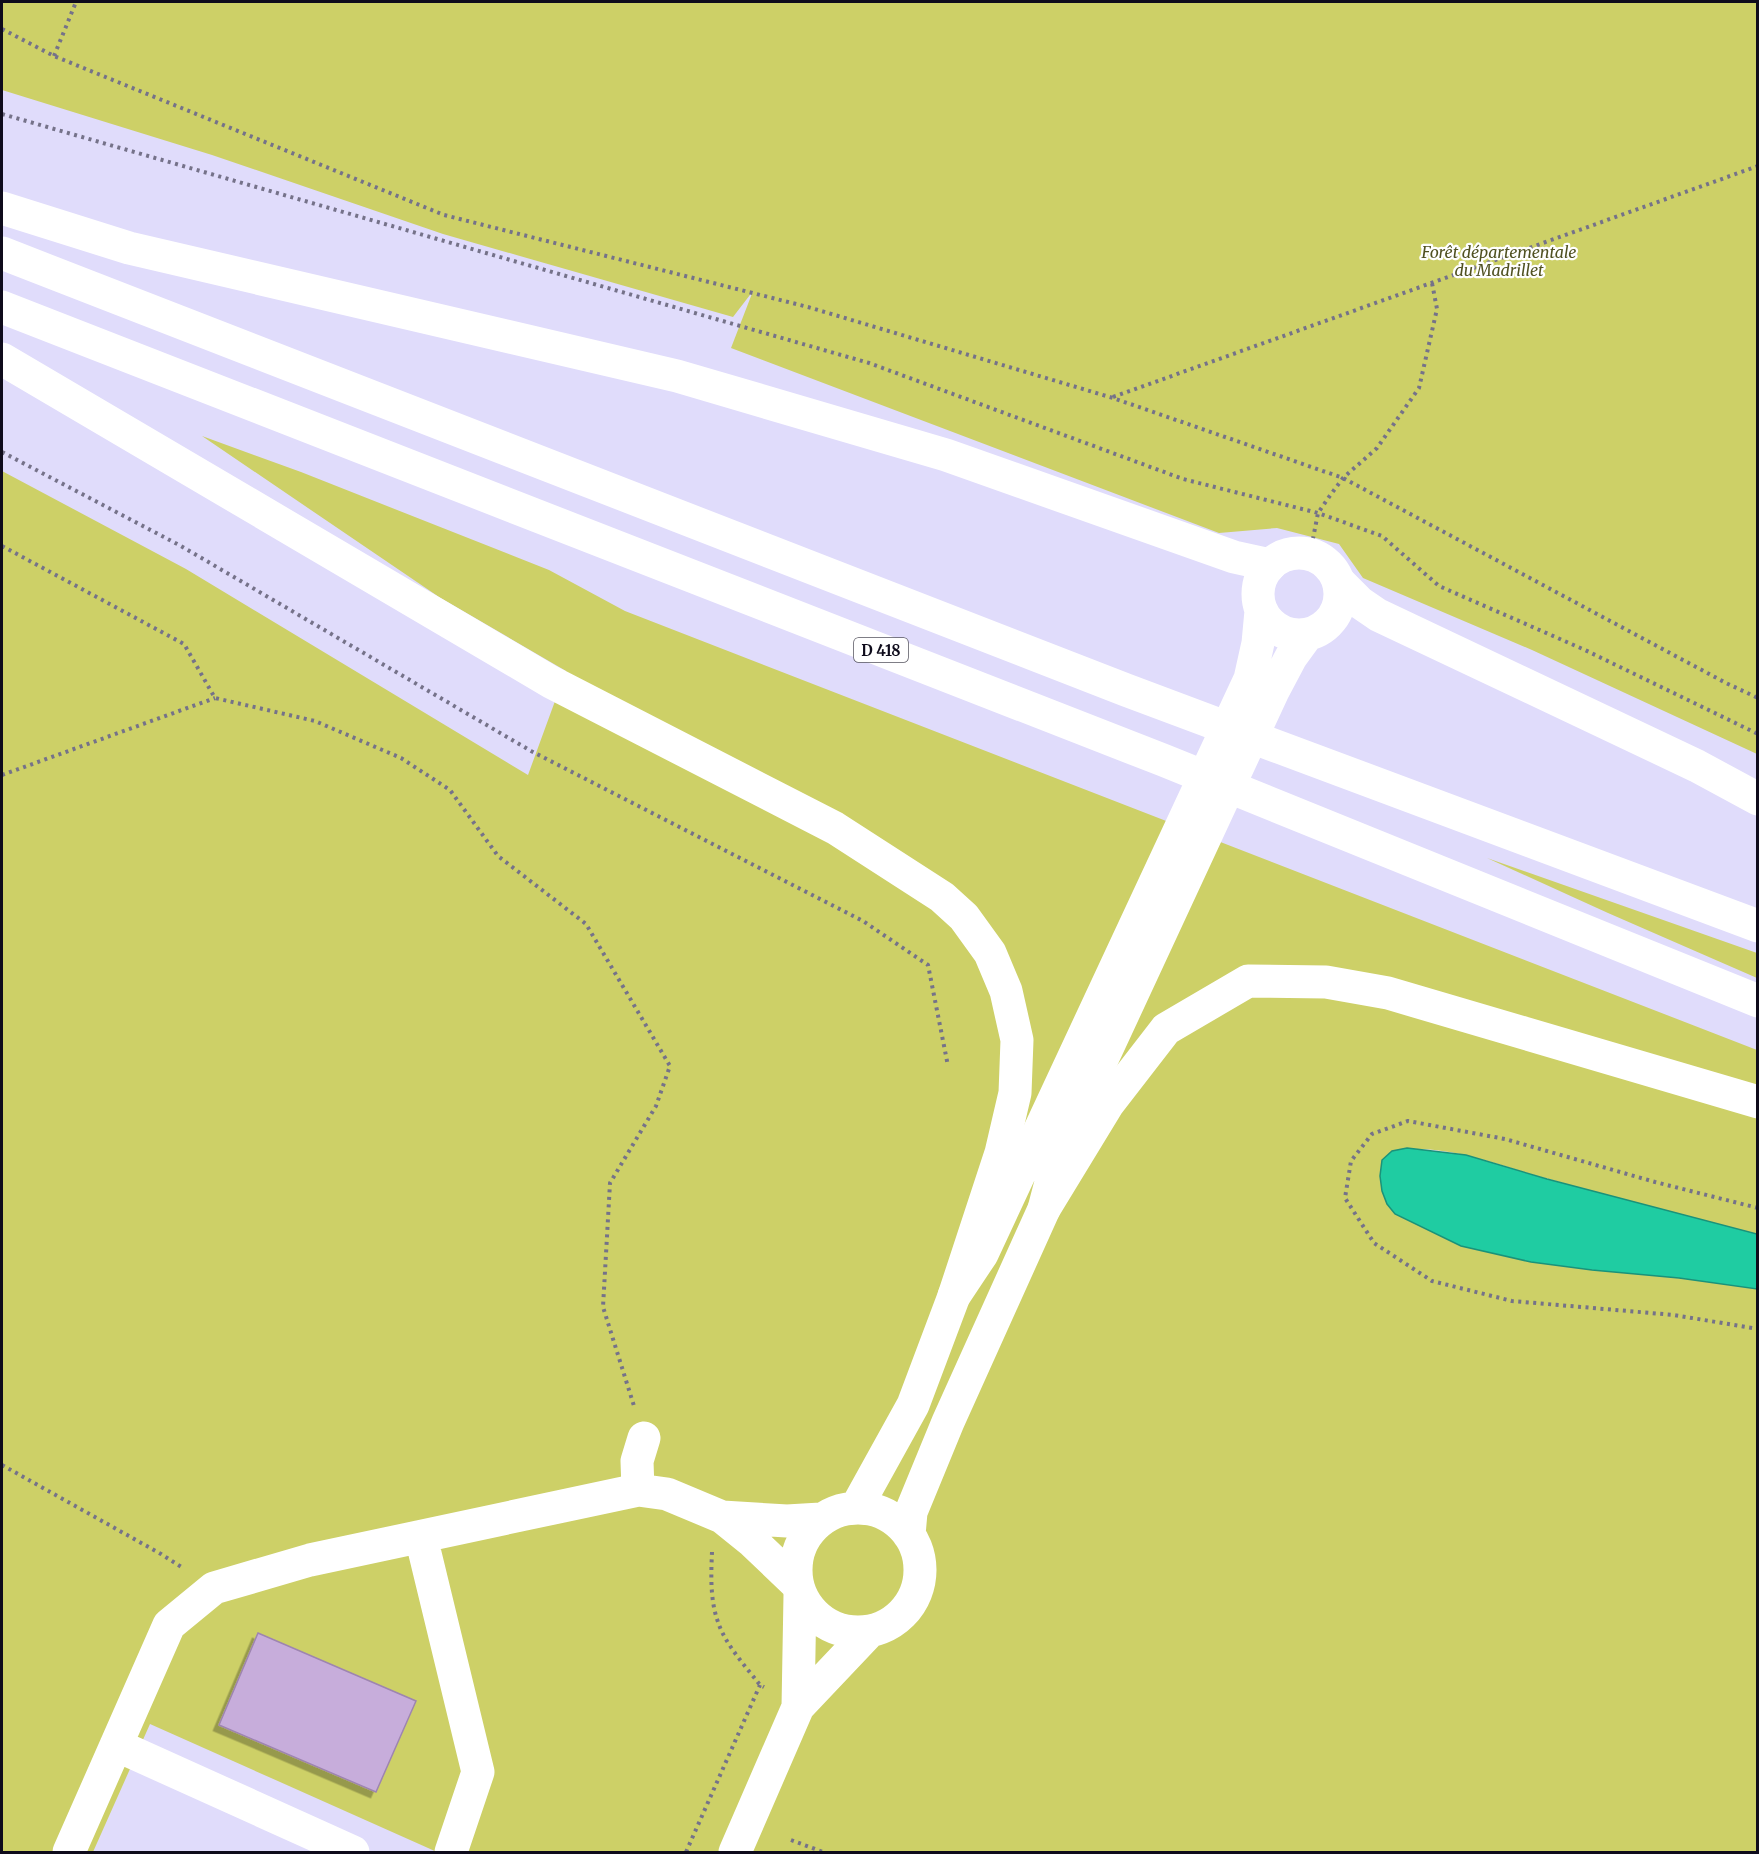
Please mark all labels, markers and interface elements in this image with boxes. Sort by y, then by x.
park label: Forêt départementale du Madrillet [1421,242,1577,280]
road number: D 418 [854,638,908,662]

